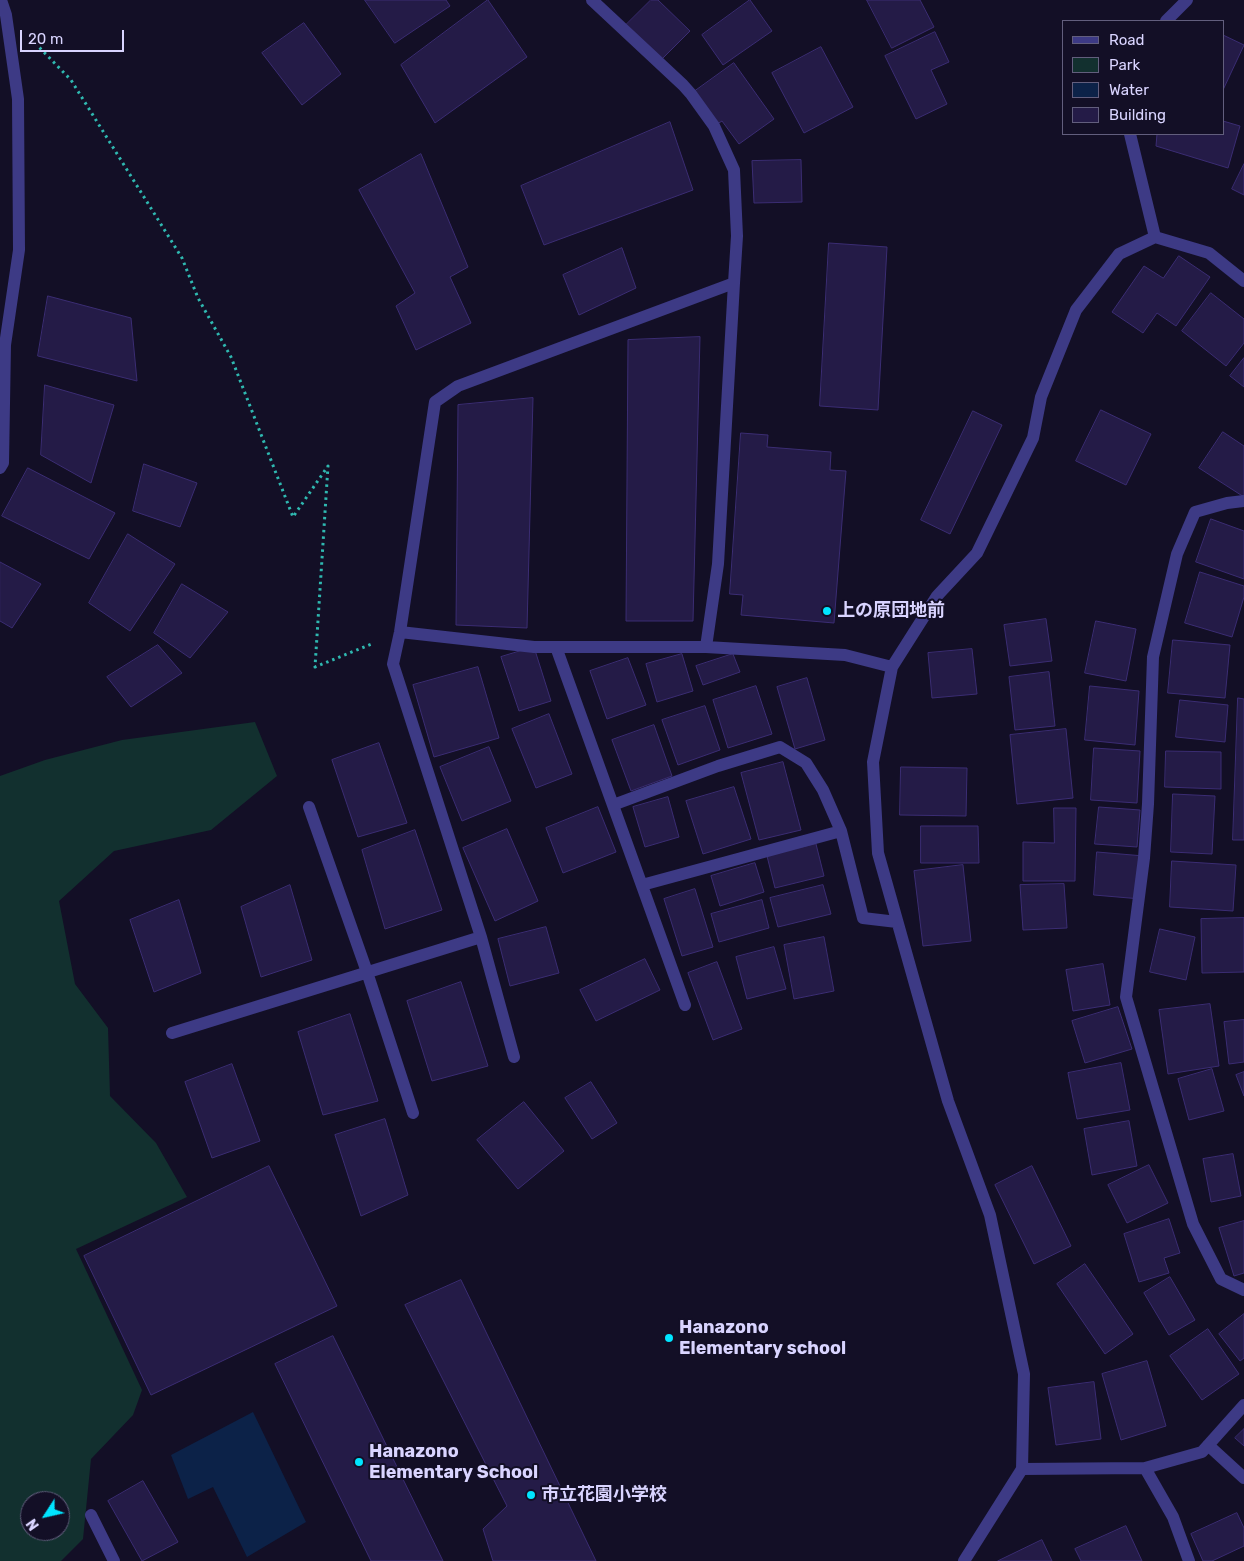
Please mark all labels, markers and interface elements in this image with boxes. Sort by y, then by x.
scale bar [22,20,126,52]
legend [1062,20,1224,135]
text: 20 m [28,30,63,48]
text: Road [1109,31,1145,49]
text: Park [1109,56,1140,74]
text: Water [1109,81,1149,99]
text: Building [1109,106,1166,124]
place label: 上の原団地前 [837,600,945,622]
marker: 上の原団地前 [821,605,833,617]
place label: Hanazono Elementary school [679,1317,846,1360]
marker: Hanazono Elementary school [663,1332,675,1344]
place label: Hanazono Elementary School [369,1441,538,1484]
marker: Hanazono Elementary School [353,1456,365,1468]
place label: 市立花園小学校 [541,1484,667,1506]
marker: 市立花園小学校 [525,1489,537,1501]
north arrow [20,1491,70,1541]
text: N [23,1515,43,1533]

